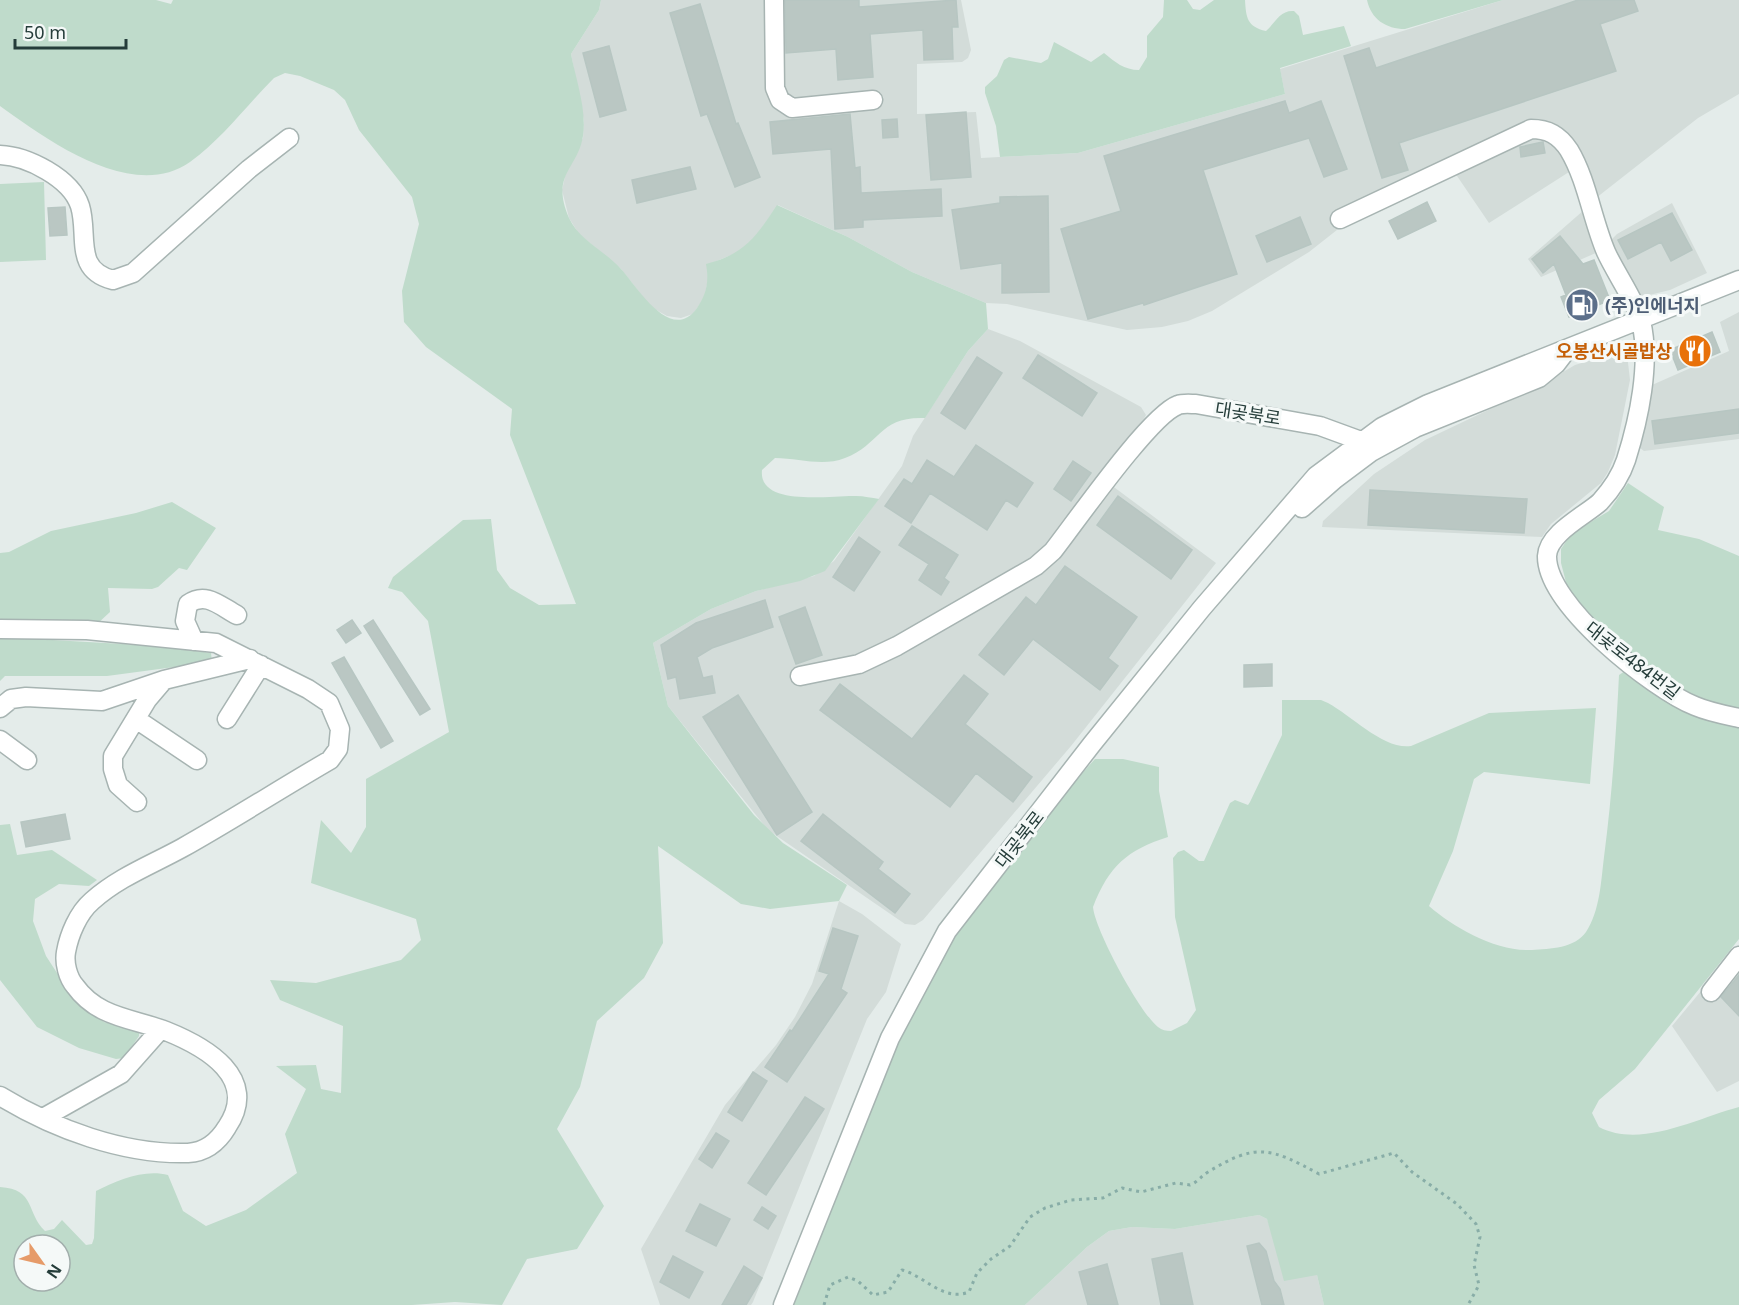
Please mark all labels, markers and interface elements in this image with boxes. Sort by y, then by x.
scale bar [15,12,126,50]
text: 50 m [24,20,66,44]
fuel station icon: (주)인에너지 [1564,287,1600,323]
place label: (주)인에너지 [1605,293,1700,317]
restaurant icon: 오봉산시골밥상 [1677,333,1713,369]
place label: 오봉산시골밥상 [1556,339,1672,363]
street label: 대곶북로 [1213,396,1283,430]
street label: 대곶로484번길 [1581,616,1685,704]
street label: 대곶북로 [989,806,1049,872]
north arrow [12,1233,72,1293]
text: N [42,1260,67,1283]

